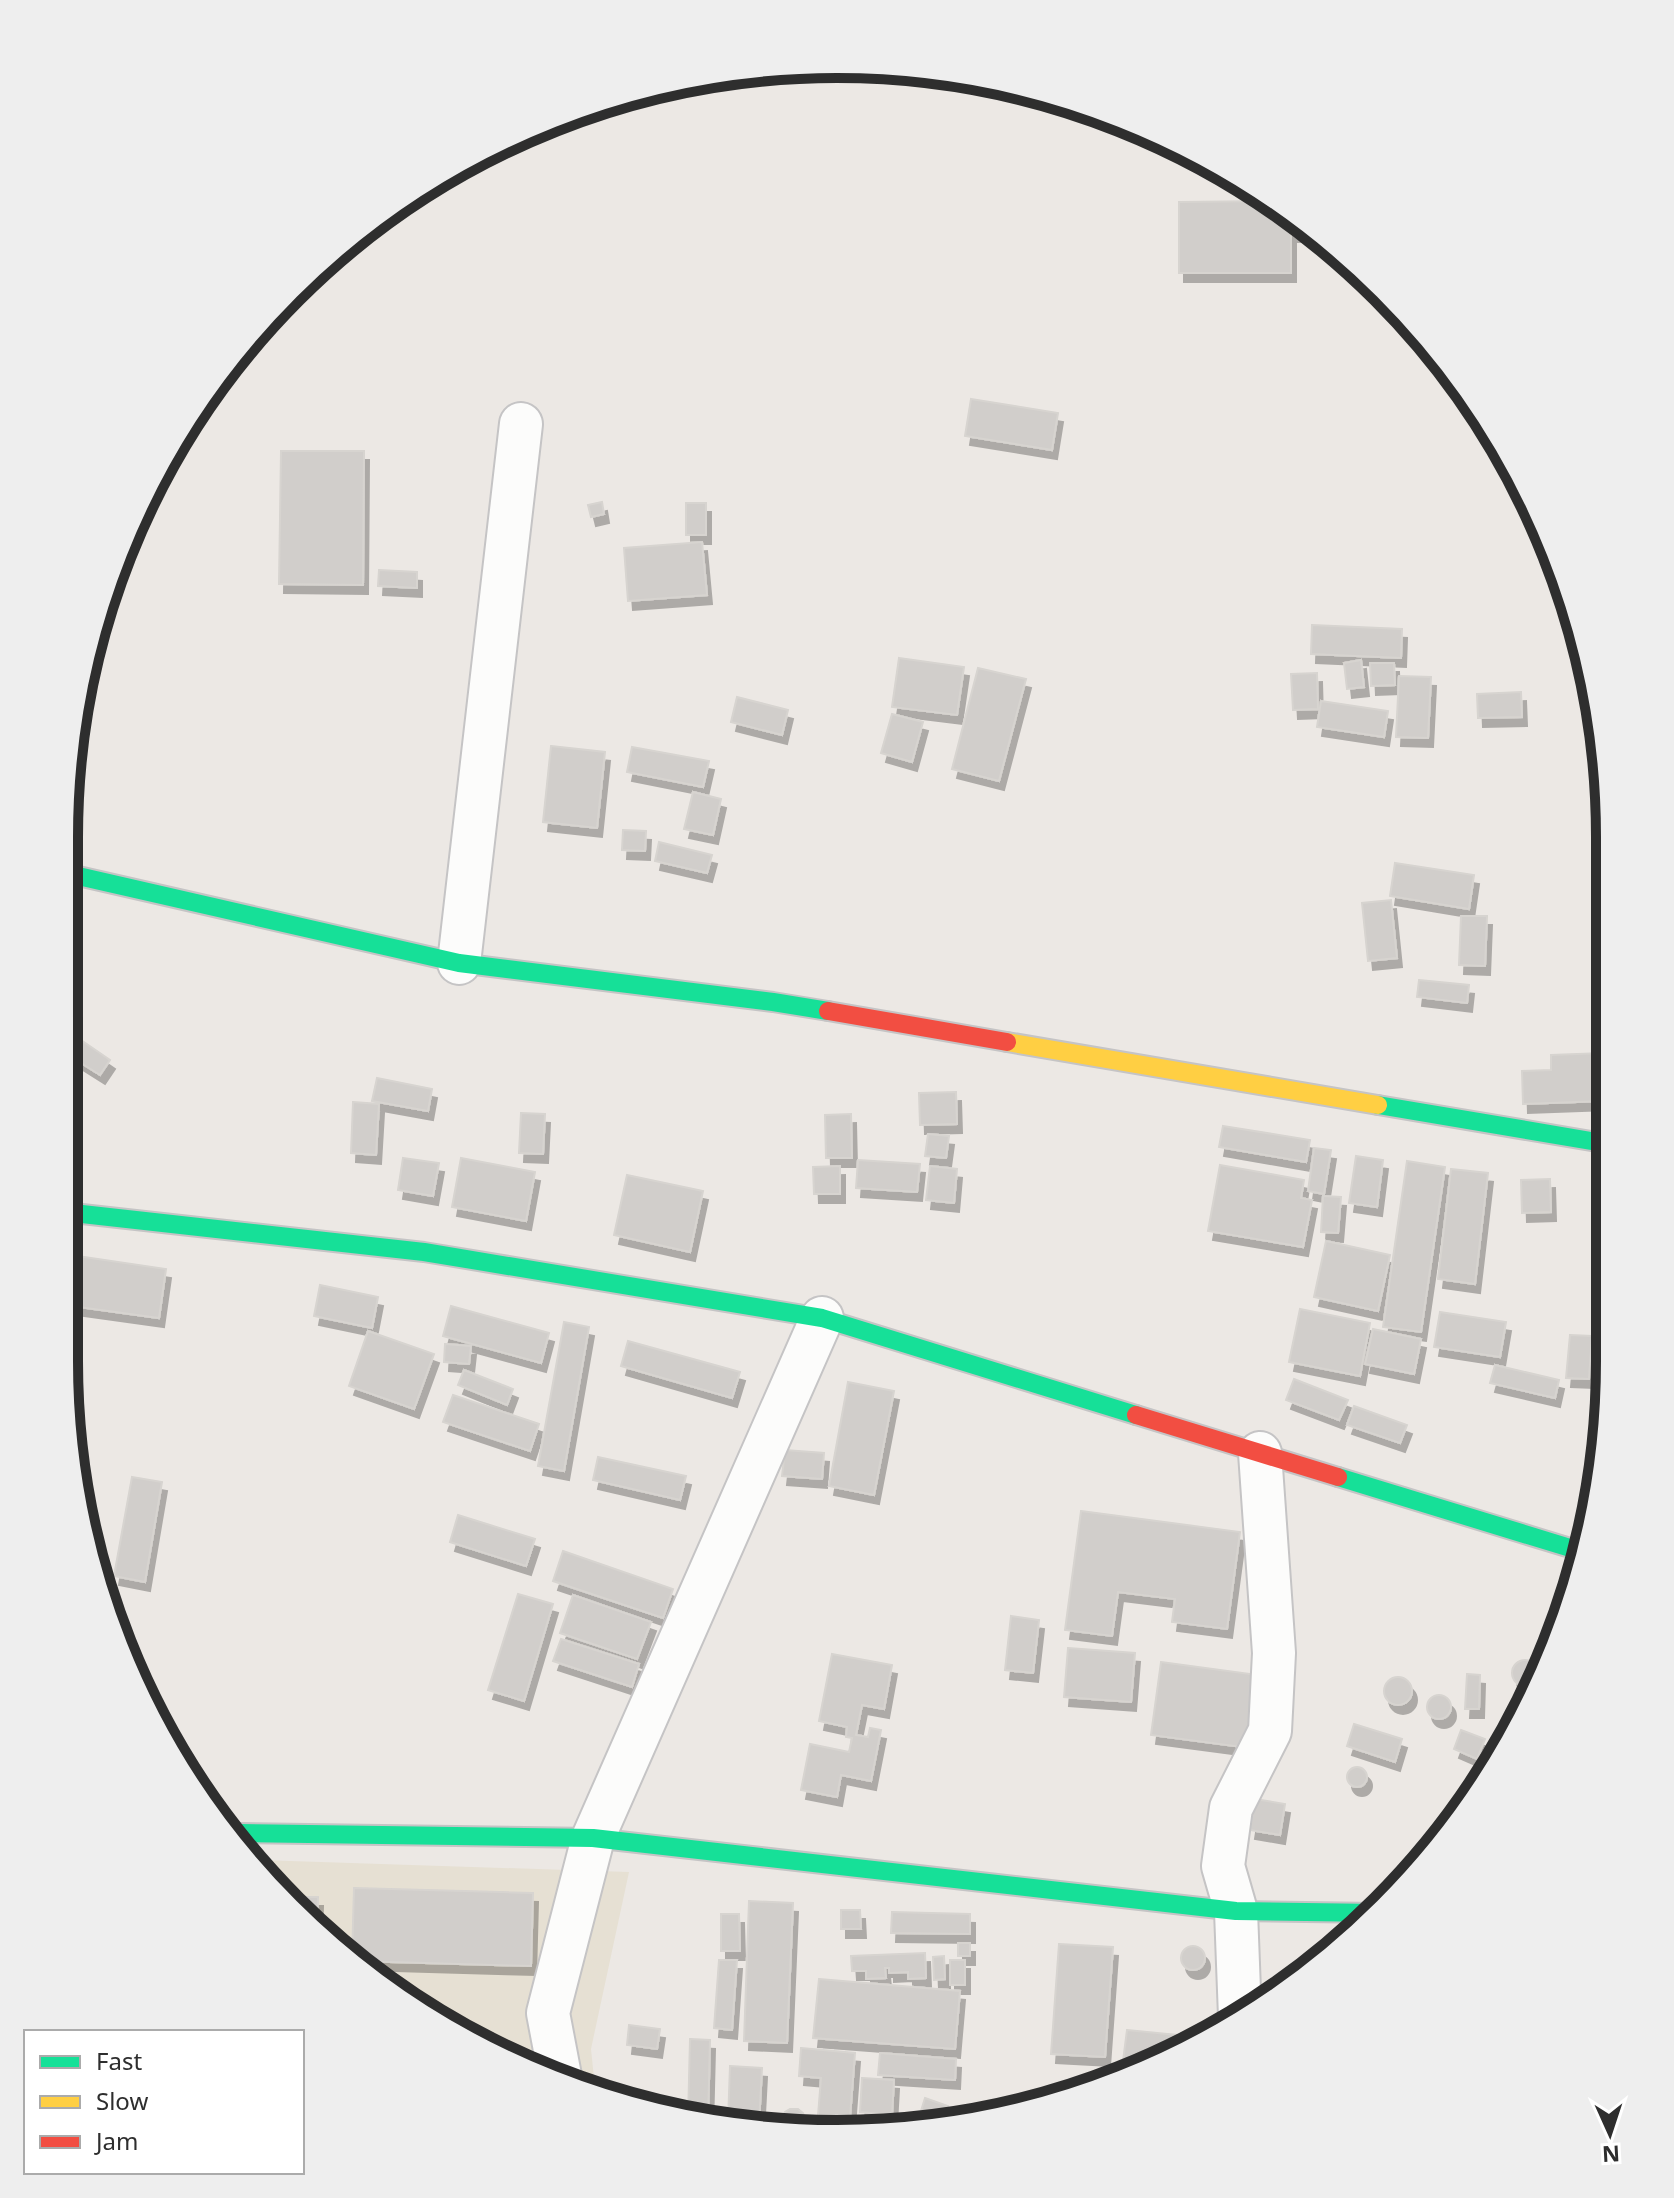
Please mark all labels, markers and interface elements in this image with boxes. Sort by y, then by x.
legend [24,2030,304,2174]
text: Fast [96,2044,142,2077]
text: Slow [96,2084,148,2117]
north arrow [1570,2094,1650,2174]
text: Jam [94,2124,138,2157]
text: N [1601,2140,1621,2170]

